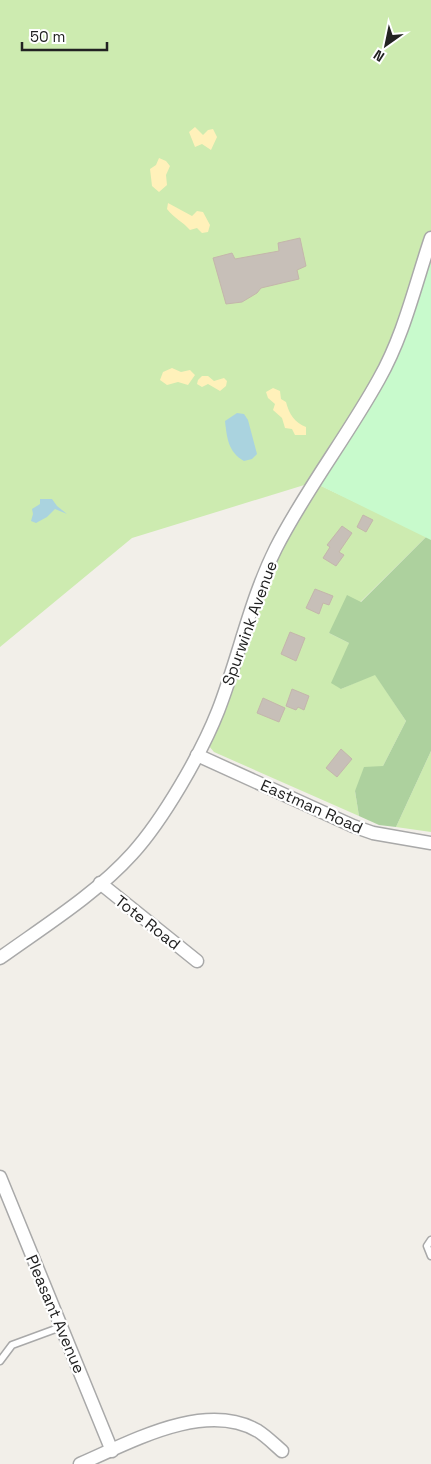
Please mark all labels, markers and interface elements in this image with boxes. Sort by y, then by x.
scale bar [22,20,108,52]
north arrow [361,20,411,70]
text: 50 m [30,27,65,46]
text: N [370,46,388,66]
street label: Spurwink Avenue [217,558,282,689]
street label: Eastman Road [257,775,366,838]
street label: Tote Road [111,890,185,954]
street label: Pleasant Avenue [21,1252,90,1377]

